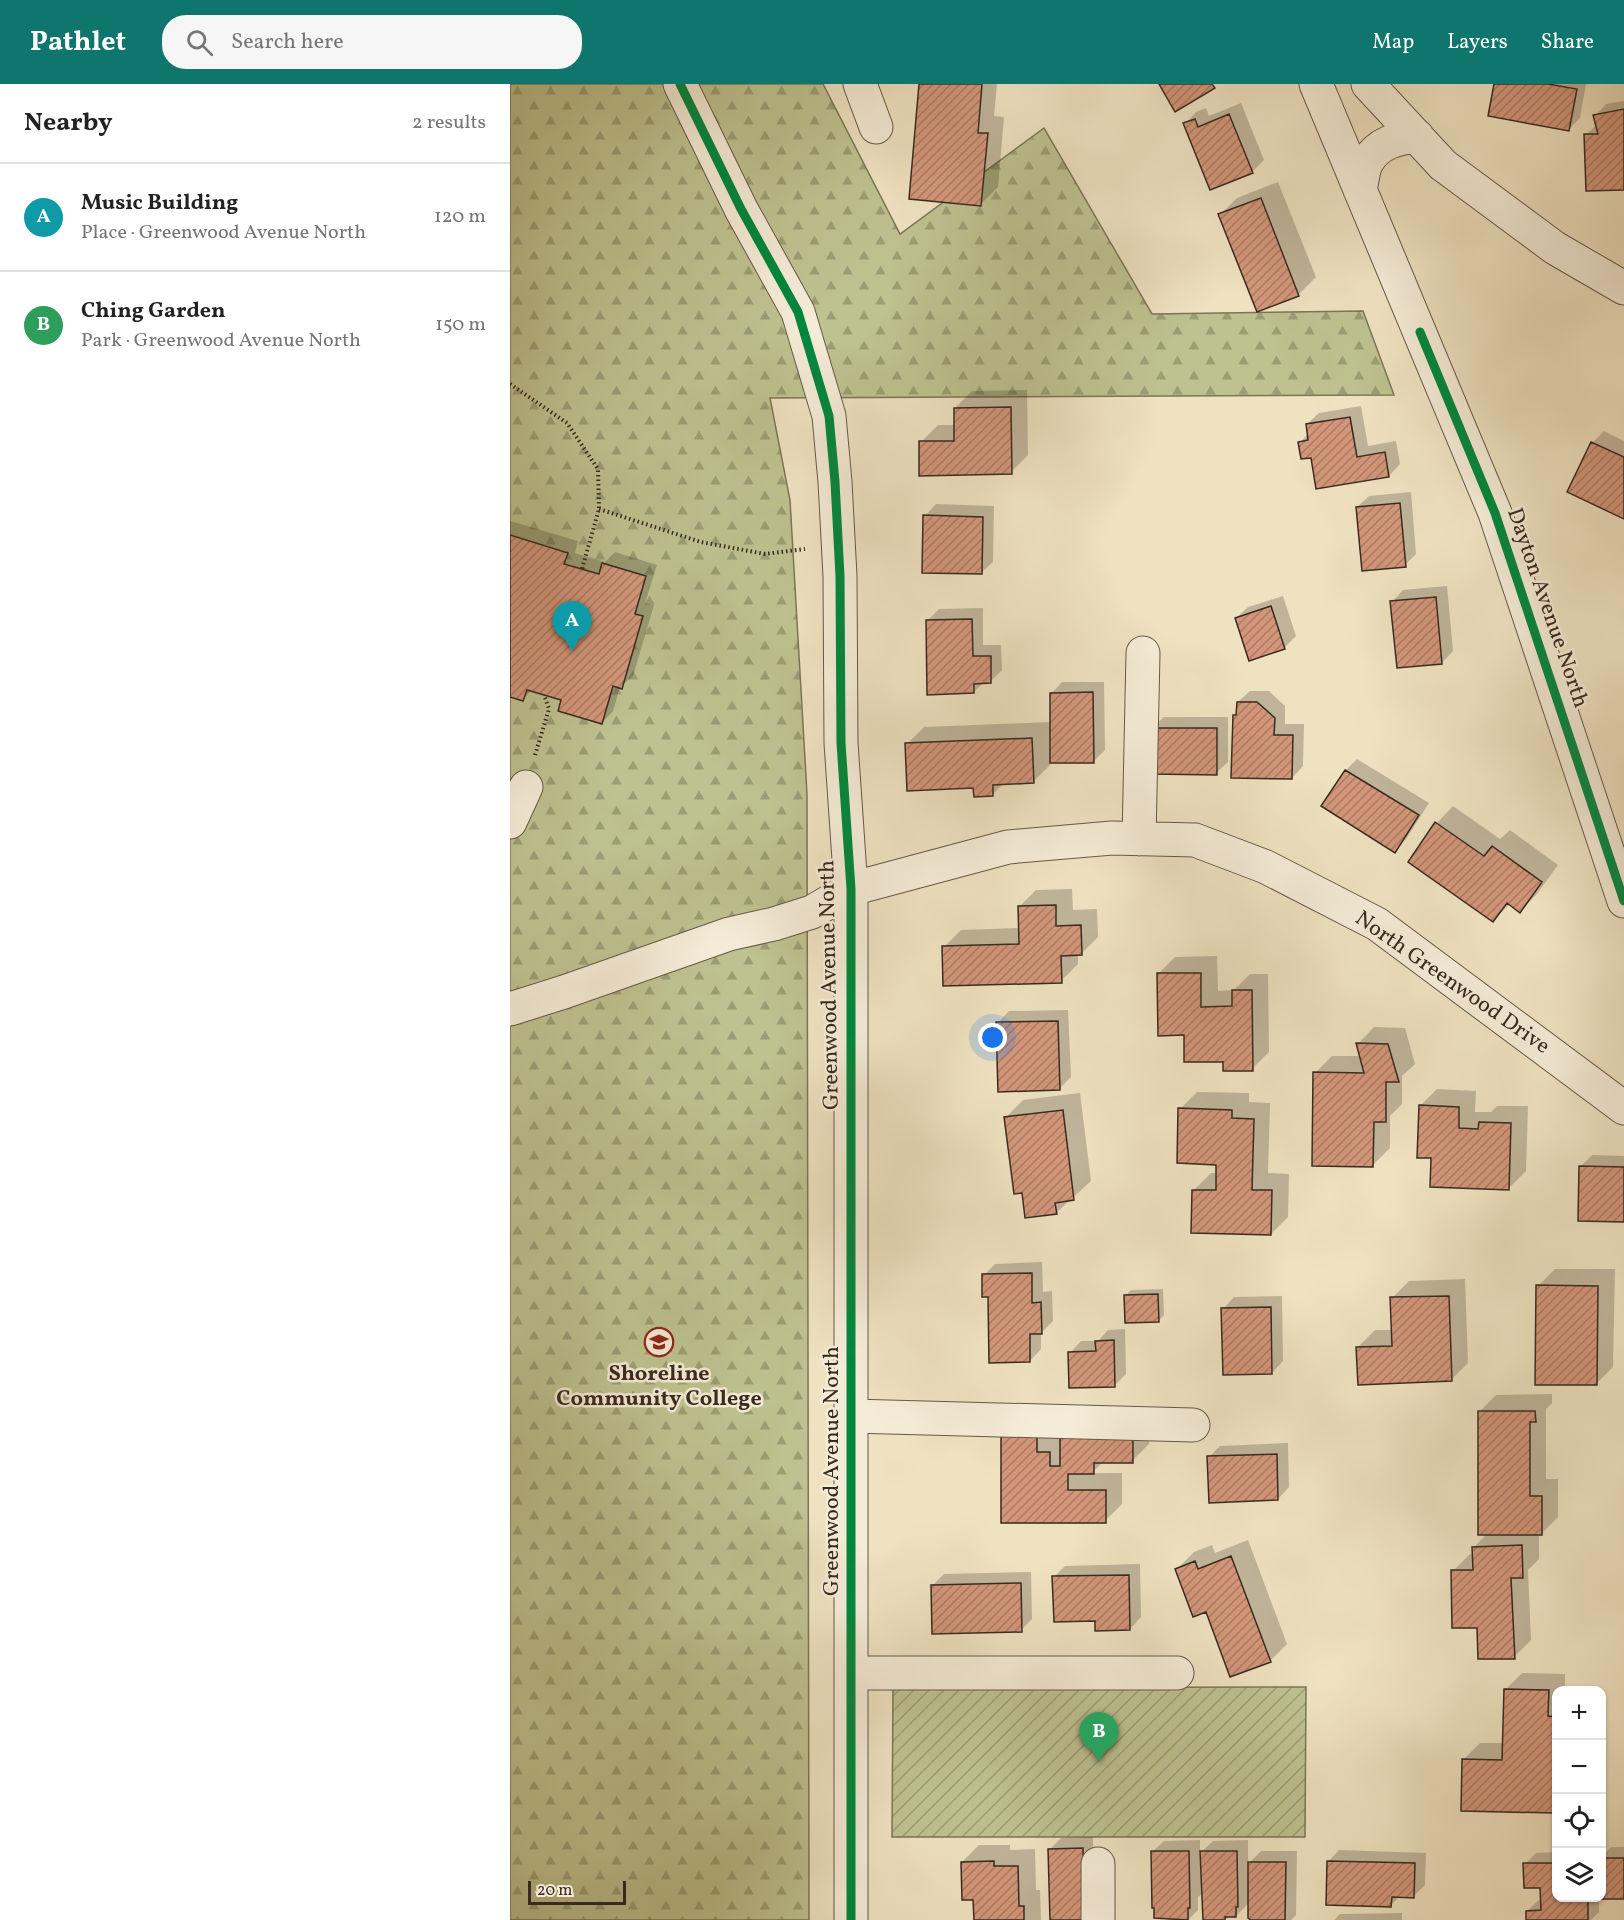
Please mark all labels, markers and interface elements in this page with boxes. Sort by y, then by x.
search box [162,15,582,69]
text: Pathlet [30,23,126,62]
icon: search [183,26,216,59]
text: Search here [231,27,344,58]
text: Map [1372,28,1414,57]
text: Layers [1447,28,1508,57]
text: Share [1541,28,1594,57]
text: Nearby [24,105,113,141]
text: 2 results [412,109,486,137]
text: Music Building [81,188,238,219]
text: A [36,203,51,231]
text: 120 m [434,203,486,231]
text: Place · Greenwood Avenue North [81,219,366,247]
text: Ching Garden [81,296,226,327]
text: B [37,311,50,339]
text: 150 m [435,311,486,339]
text: Park · Greenwood Avenue North [81,327,361,355]
street label: Dayton Avenue North [1498,504,1596,712]
pin: A [552,602,592,651]
street label: Greenwood Avenue North [812,860,848,1110]
street label: North Greenwood Drive [1348,904,1556,1062]
your location [978,1023,1007,1052]
school or university icon: Shoreline Community College [643,1326,675,1358]
street label: Greenwood Avenue North [817,1346,848,1596]
place label: Shoreline Community College [556,1359,762,1415]
map controls [1552,1686,1606,1902]
button: + [1552,1686,1606,1740]
pin: B [1080,1712,1118,1762]
button: − [1552,1740,1606,1794]
button: locate [1552,1794,1606,1848]
button: layers [1552,1848,1606,1902]
scale bar [528,1878,626,1906]
text: 20 m [537,1880,572,1902]

